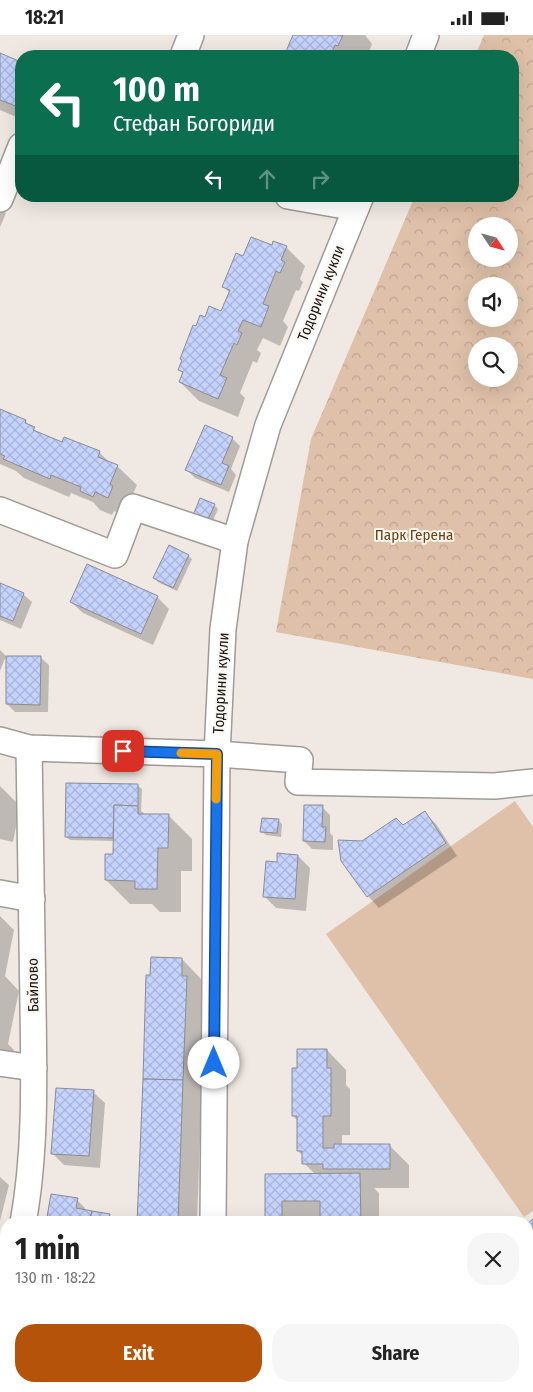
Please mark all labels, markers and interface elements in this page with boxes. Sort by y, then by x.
text: 18:21 [25,6,64,29]
text: 100 m [113,68,200,110]
icon: left [30,70,95,135]
text: Стефан Богориди [113,110,275,137]
icon: left [200,165,228,193]
icon: ahead [253,165,281,193]
icon: right [306,165,334,193]
north arrow [468,217,518,267]
map controls [468,217,518,387]
street label: Тодорини кукли [294,243,348,343]
button: sound [468,277,518,327]
button: search [468,337,518,387]
park label: Парк Герена [375,526,453,544]
street label: Тодорини кукли [209,632,233,734]
pin [102,730,144,772]
icon: arrive [109,737,137,765]
street label: Байлово [24,958,42,1012]
position arrow [187,1036,239,1088]
text: 1 min [15,1231,80,1267]
button: close [467,1233,519,1285]
text: 130 m · 18:22 [15,1268,96,1287]
button: Exit [15,1324,262,1382]
button: Share [272,1324,519,1382]

